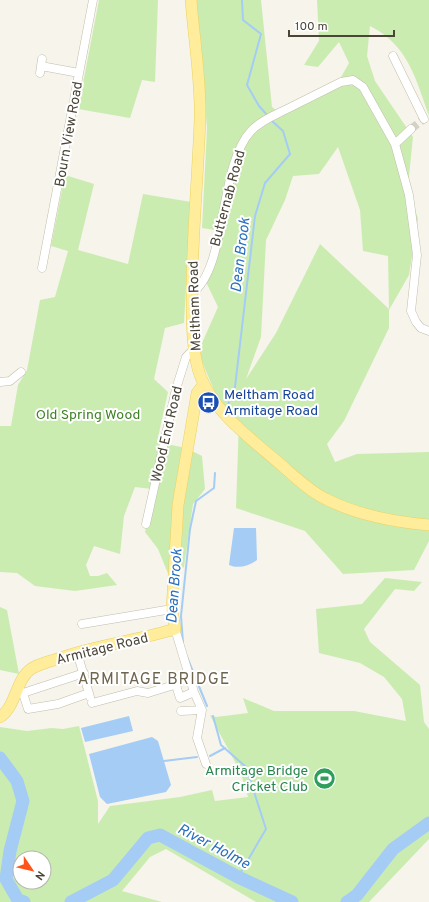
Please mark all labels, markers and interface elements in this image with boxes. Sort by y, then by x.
scale bar [289,12,394,38]
text: 100 m [295,19,328,35]
street label: Bourn View Road [52,80,87,188]
street label: Butternab Road [207,148,250,249]
water label: Dean Brook [227,216,256,294]
street label: Meltham Road [185,260,206,351]
street label: Wood End Road [148,384,187,484]
place label: Meltham Road Armitage Road [224,387,318,420]
bus stop icon: Meltham Road Armitage Road [196,389,222,415]
park label: Old Spring Wood [36,407,140,424]
water label: Dean Brook [163,548,188,624]
street label: Armitage Road [55,630,150,669]
district label: ARMITAGE BRIDGE [78,670,230,690]
place label: Armitage Bridge Cricket Club [205,763,308,796]
sports icon: Armitage Bridge Cricket Club [311,765,337,791]
water label: River Holme [174,820,253,874]
north arrow [12,850,52,890]
text: N [31,868,47,882]

